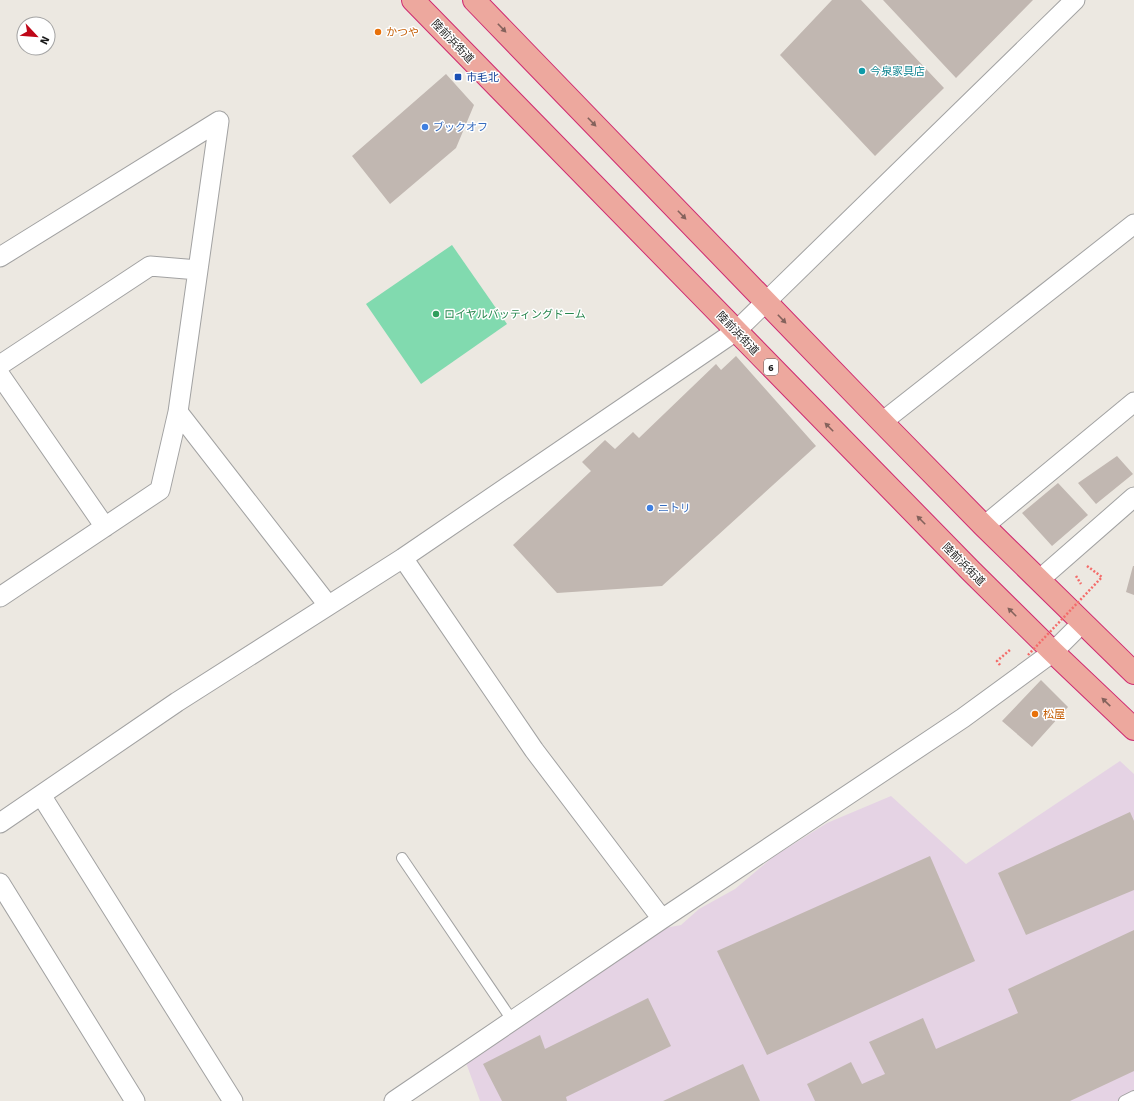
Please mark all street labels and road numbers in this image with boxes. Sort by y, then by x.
street label: 陸前浜街道 [429,17,476,66]
street label: 陸前浜街道 [714,309,761,358]
road number: 6 [764,359,778,375]
street label: 陸前浜街道 [940,540,988,588]

